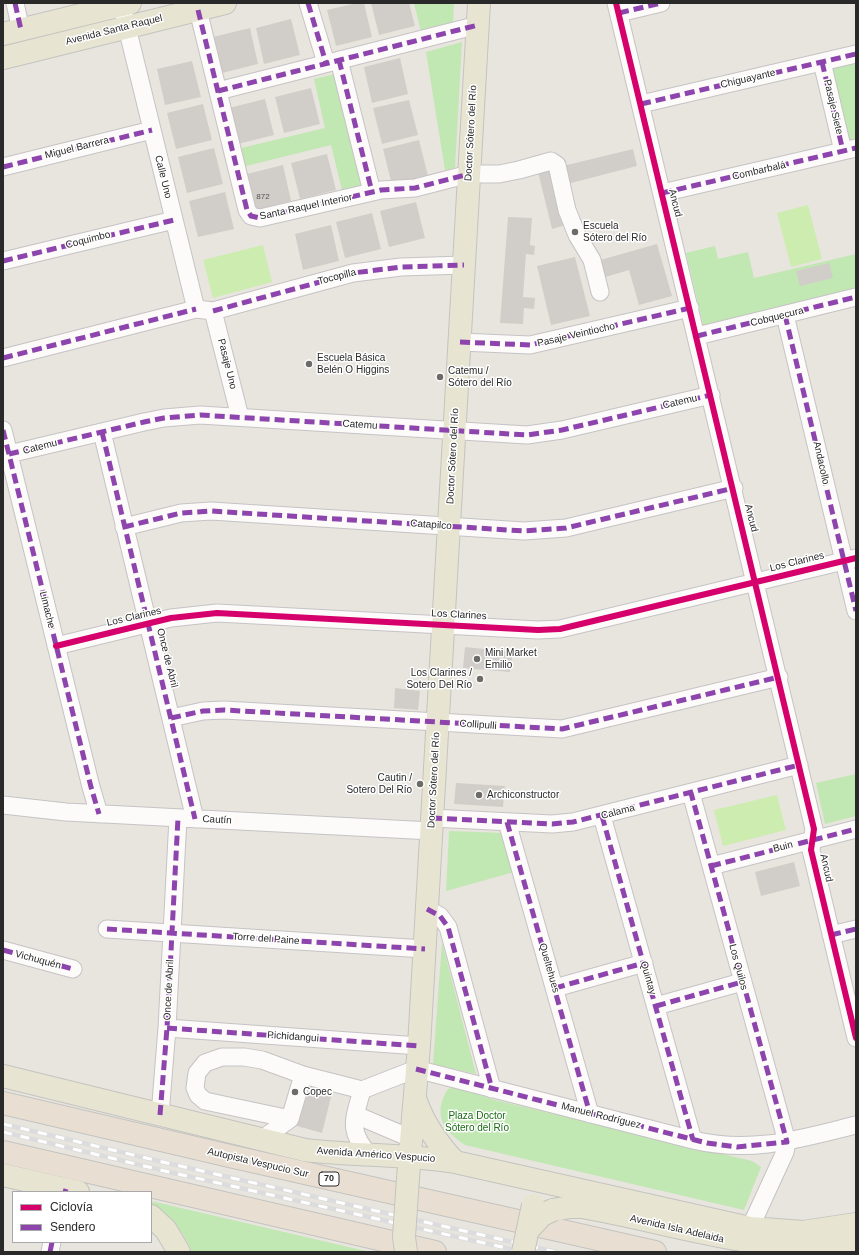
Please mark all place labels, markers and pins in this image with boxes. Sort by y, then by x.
place label: Escuela Sótero del Río [583,220,647,244]
marker: Escuela Sótero del Río [570,227,580,237]
place label: Escuela Básica Belén O Higgins [317,352,389,376]
marker: Escuela Básica Belén O Higgins [304,359,314,369]
place label: Catemu / Sótero del Río [448,365,512,388]
marker: Catemu / Sótero del Río [435,372,445,382]
place label: Mini Market Emilio [485,647,537,670]
marker: Mini Market Emilio [472,654,482,664]
place label: Los Clarines / Sotero Del Río [406,667,472,690]
marker: Los Clarines / Sotero Del Río [475,674,485,684]
place label: Cautin / Sotero Del Río [346,772,412,796]
marker: Cautin / Sotero Del Río [415,779,425,789]
place label: Archiconstructor [487,789,559,801]
marker: Archiconstructor [474,790,484,800]
place label: Copec [303,1086,332,1098]
marker: Copec [290,1087,300,1097]

